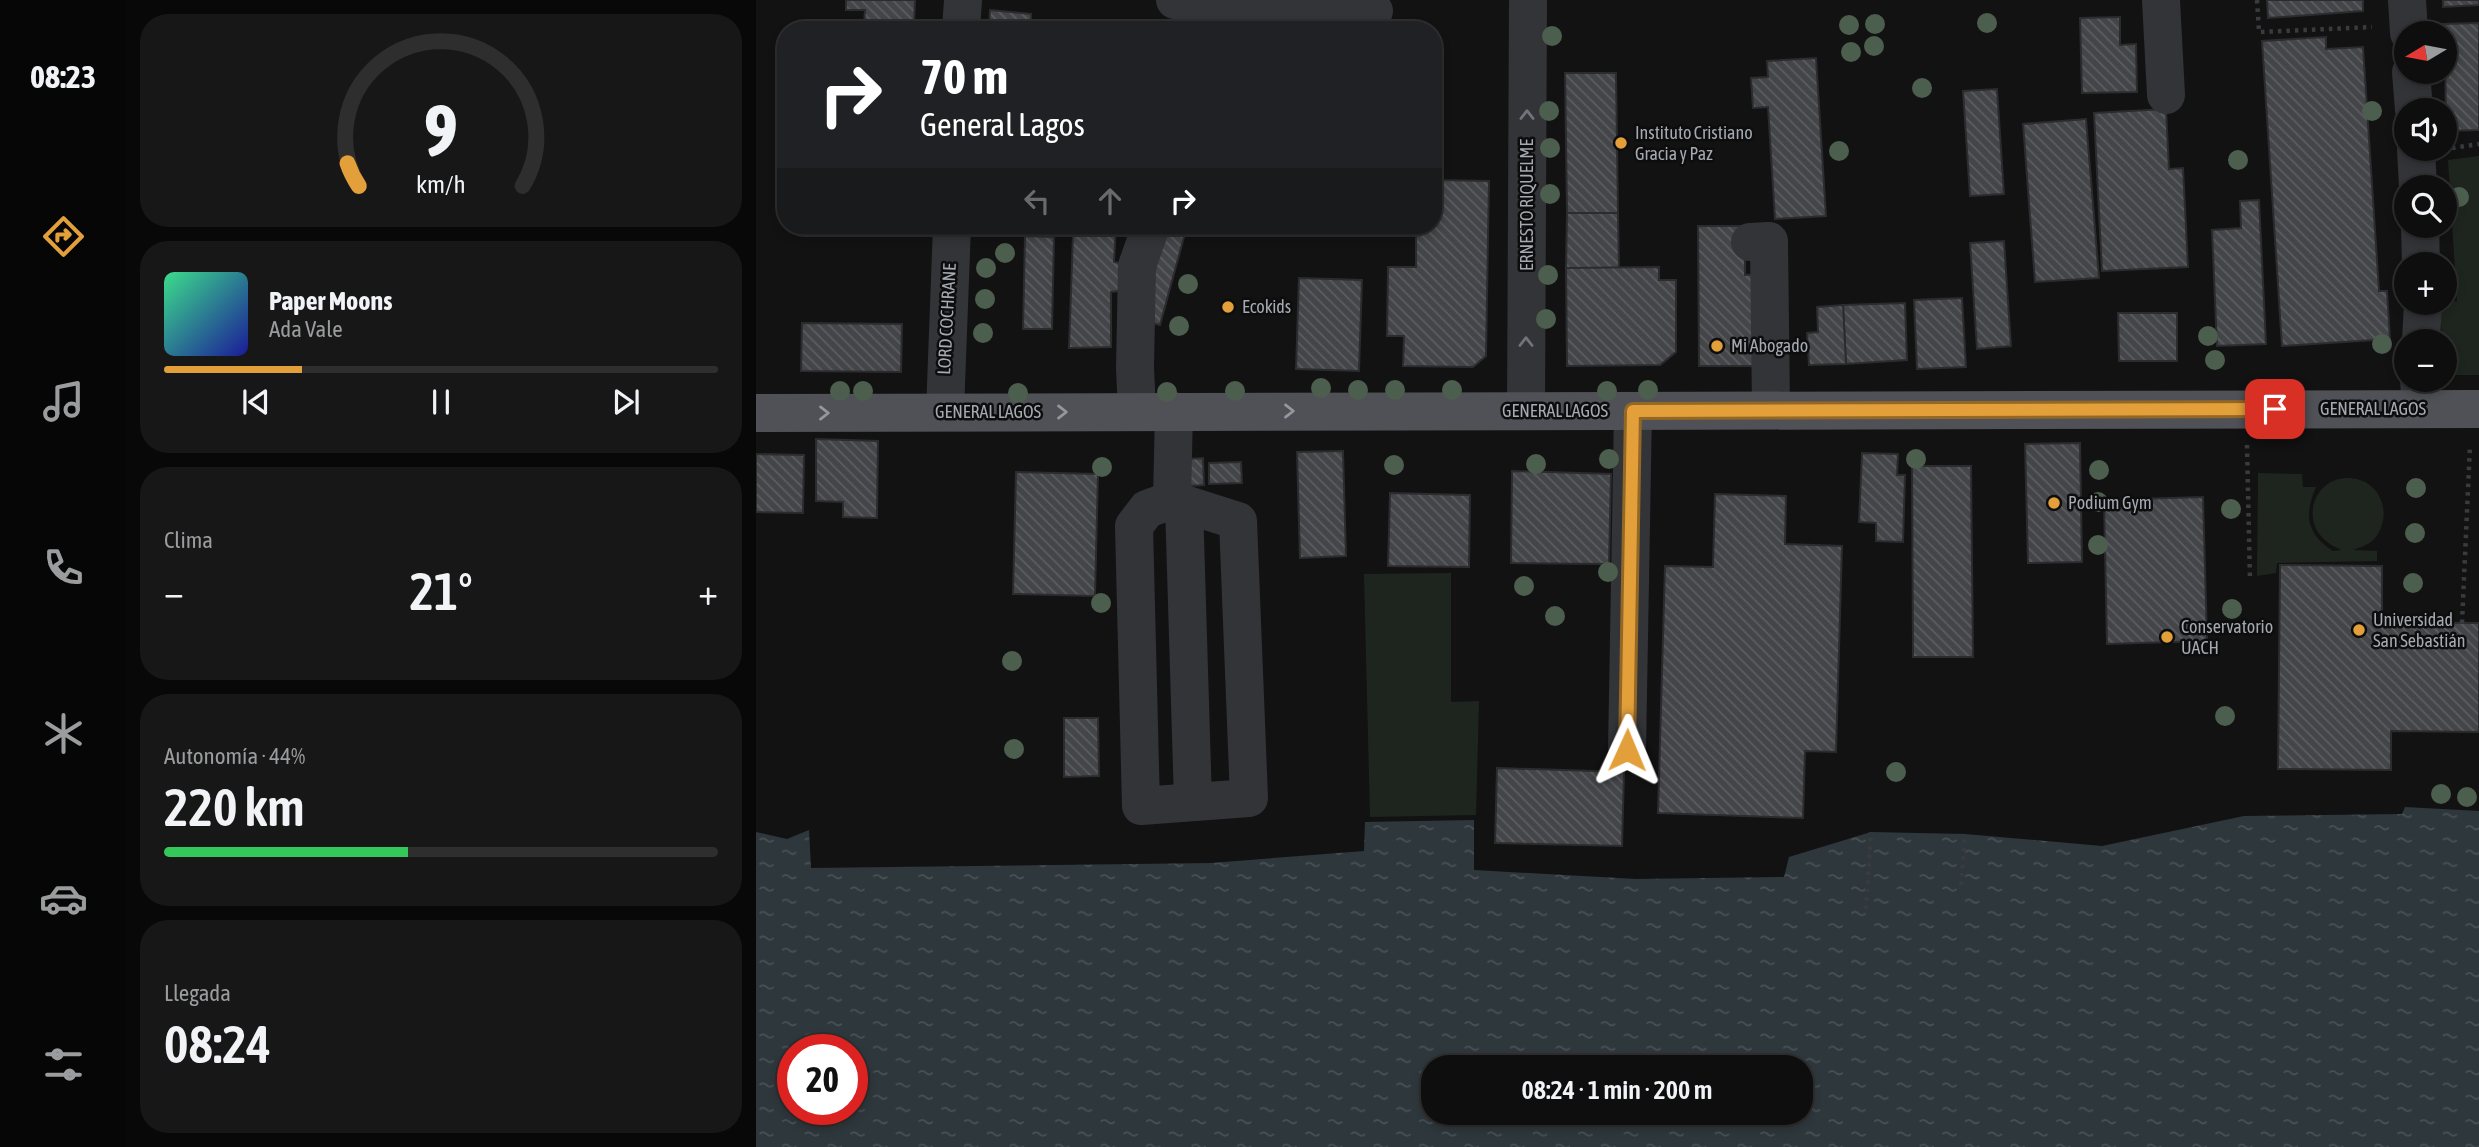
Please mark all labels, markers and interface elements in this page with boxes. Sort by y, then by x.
north arrow [2394,21,2457,84]
map controls [2394,21,2457,392]
text: 70 m [920,48,1008,104]
icon: right [805,49,896,140]
text: 08:23 [30,58,96,95]
text: 9 [424,89,458,172]
button: sound [2394,98,2457,161]
text: General Lagos [920,106,1085,143]
one-way arrow [1519,109,1535,119]
place label: Instituto Cristiano Gracia y Paz [1635,122,1753,164]
marker: Instituto Cristiano Gracia y Paz [1613,135,1629,151]
street label: ERNESTO RIQUELME [1516,139,1537,271]
text: km/h [416,170,466,198]
button: search [2394,175,2457,238]
icon: left [1018,182,1056,220]
icon: ahead [1091,182,1129,220]
icon: right [1164,182,1202,220]
icon: directions [39,212,88,261]
button: + [2394,252,2457,315]
street label: LORD COCHRANE [933,262,960,375]
text: Paper Moons [269,286,392,316]
place label: Ecokids [1242,296,1291,317]
marker: Ecokids [1220,299,1236,315]
text: Ada Vale [269,316,343,342]
button: − [2394,329,2457,392]
place label: Mi Abogado [1731,335,1808,356]
one-way arrow [1518,336,1534,347]
marker: Mi Abogado [1709,338,1725,354]
icon: music [39,377,88,426]
pin [2245,379,2305,439]
icon: previous [237,383,275,421]
icon: pause [422,383,460,421]
icon: next [607,383,645,421]
icon: arrive [2256,390,2294,428]
street label: GENERAL LAGOS [2320,398,2427,419]
street label: GENERAL LAGOS [1502,400,1609,421]
street label: GENERAL LAGOS [935,401,1042,422]
one-way arrow [1285,403,1295,419]
one-way arrow [1057,404,1068,420]
one-way arrow [819,405,830,421]
place label: Podium Gym [2068,492,2152,513]
marker: Podium Gym [2046,495,2062,511]
text: Clima [164,527,213,553]
icon: phone [39,543,88,592]
text: 21° [409,561,473,621]
text: − [164,570,184,613]
text: + [698,570,718,613]
place label: Universidad San Sebastián [2373,609,2466,651]
place label: Conservatorio UACH [2181,616,2273,658]
marker: Universidad San Sebastián [2351,622,2367,638]
marker: Conservatorio UACH [2159,629,2175,645]
icon: climate [39,709,88,758]
position arrow [1590,713,1664,787]
text: Autonomía · 44% [164,743,305,769]
text: 220 km [164,777,305,837]
icon: car [39,874,88,923]
text: Llegada [164,980,231,1006]
text: 08:24 [164,1014,271,1074]
speed limit sign: 20 [777,1034,868,1125]
icon: filters [39,1040,88,1089]
text: 08:24 · 1 min · 200 m [1522,1075,1712,1105]

